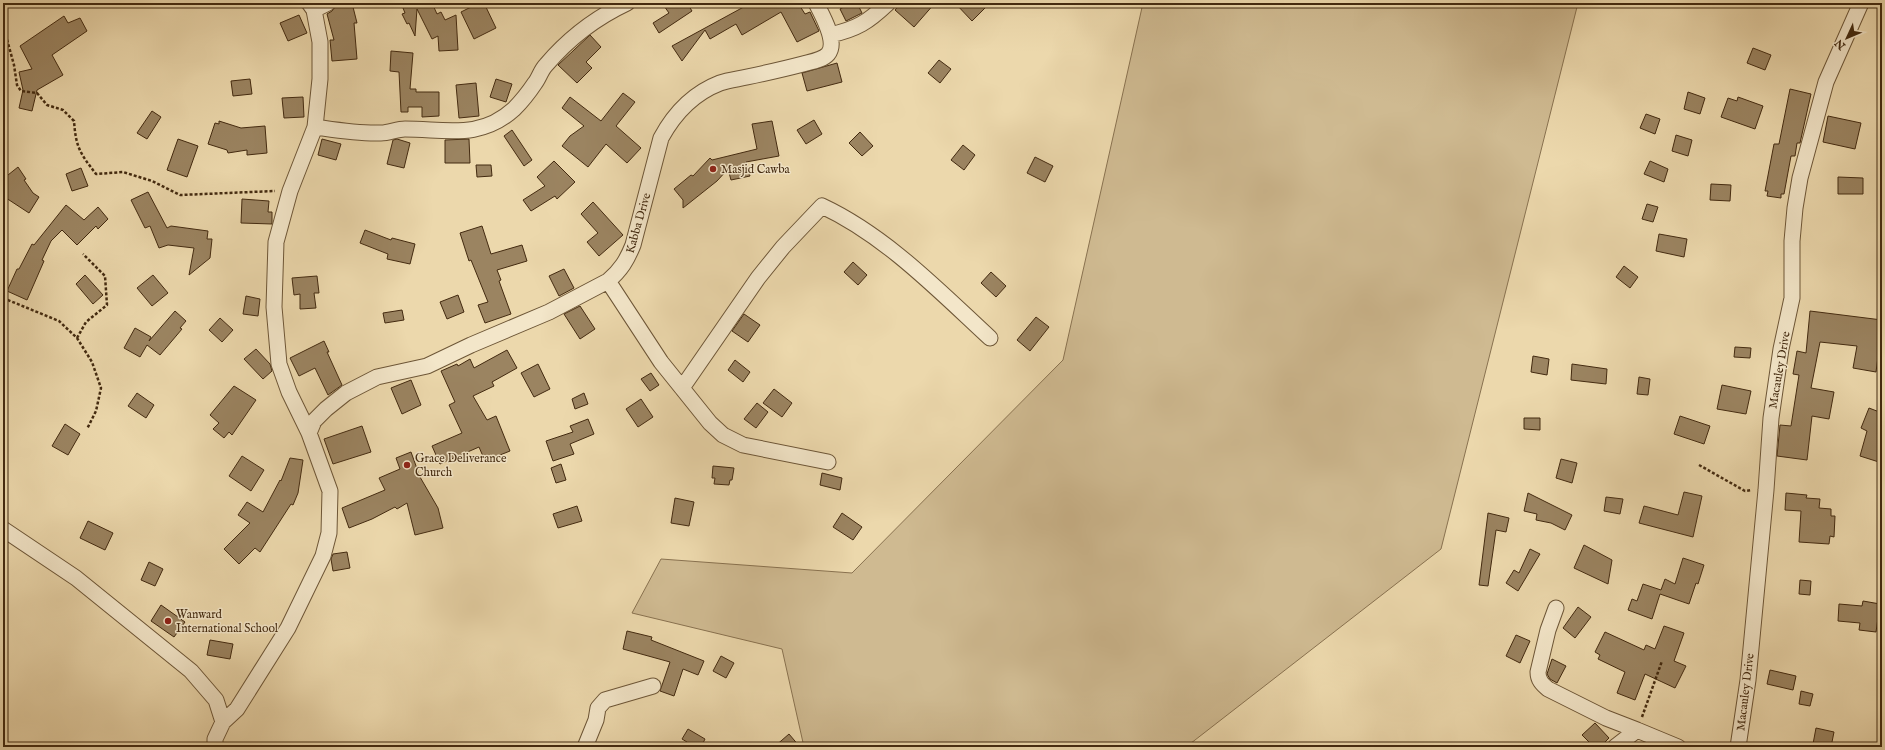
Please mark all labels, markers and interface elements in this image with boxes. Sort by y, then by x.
north arrow [1827,18,1867,58]
text: N [1832,36,1850,53]
place label: Masjid Cawba [721,162,791,177]
marker: Masjid Cawba [708,164,718,174]
street label: Kabba Drive [623,191,654,255]
street label: Macauley Drive [1765,330,1794,410]
place label: Grace Deliverance Church [415,451,507,480]
marker: Grace Deliverance Church [402,460,412,470]
place label: Wanward International School [176,607,279,636]
marker: Wanward International School [163,616,173,626]
street label: Macauley Drive [1733,652,1758,732]

